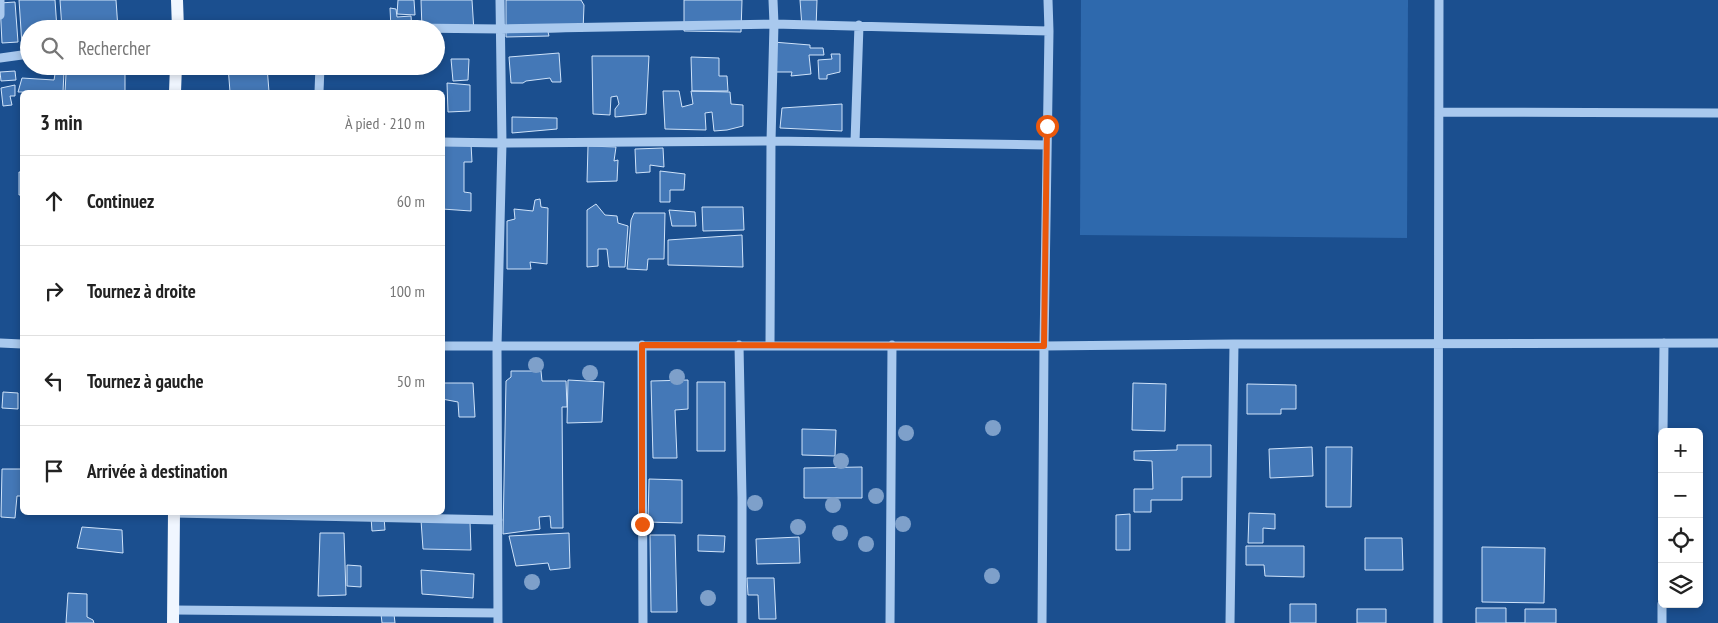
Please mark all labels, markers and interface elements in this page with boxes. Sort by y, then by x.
search box [20,20,445,75]
icon: search [38,34,66,62]
text: Rechercher [78,36,150,60]
text: 3 min [40,109,82,136]
text: À pied · 210 m [345,113,425,133]
route start [1036,115,1059,138]
icon: ahead [40,187,68,215]
text: Continuez [87,189,154,213]
text: 60 m [397,191,425,211]
icon: right [40,277,68,305]
text: Tournez à droite [87,279,196,303]
text: 100 m [390,281,425,301]
icon: left [40,367,68,395]
text: Tournez à gauche [87,369,204,393]
text: 50 m [397,371,425,391]
map controls [1658,428,1703,608]
button: + [1658,428,1703,473]
icon: arrive [40,457,68,485]
text: Arrivée à destination [87,459,228,483]
button: − [1658,473,1703,518]
route end [631,513,654,536]
button: locate [1658,518,1703,563]
button: layers [1658,563,1703,608]

